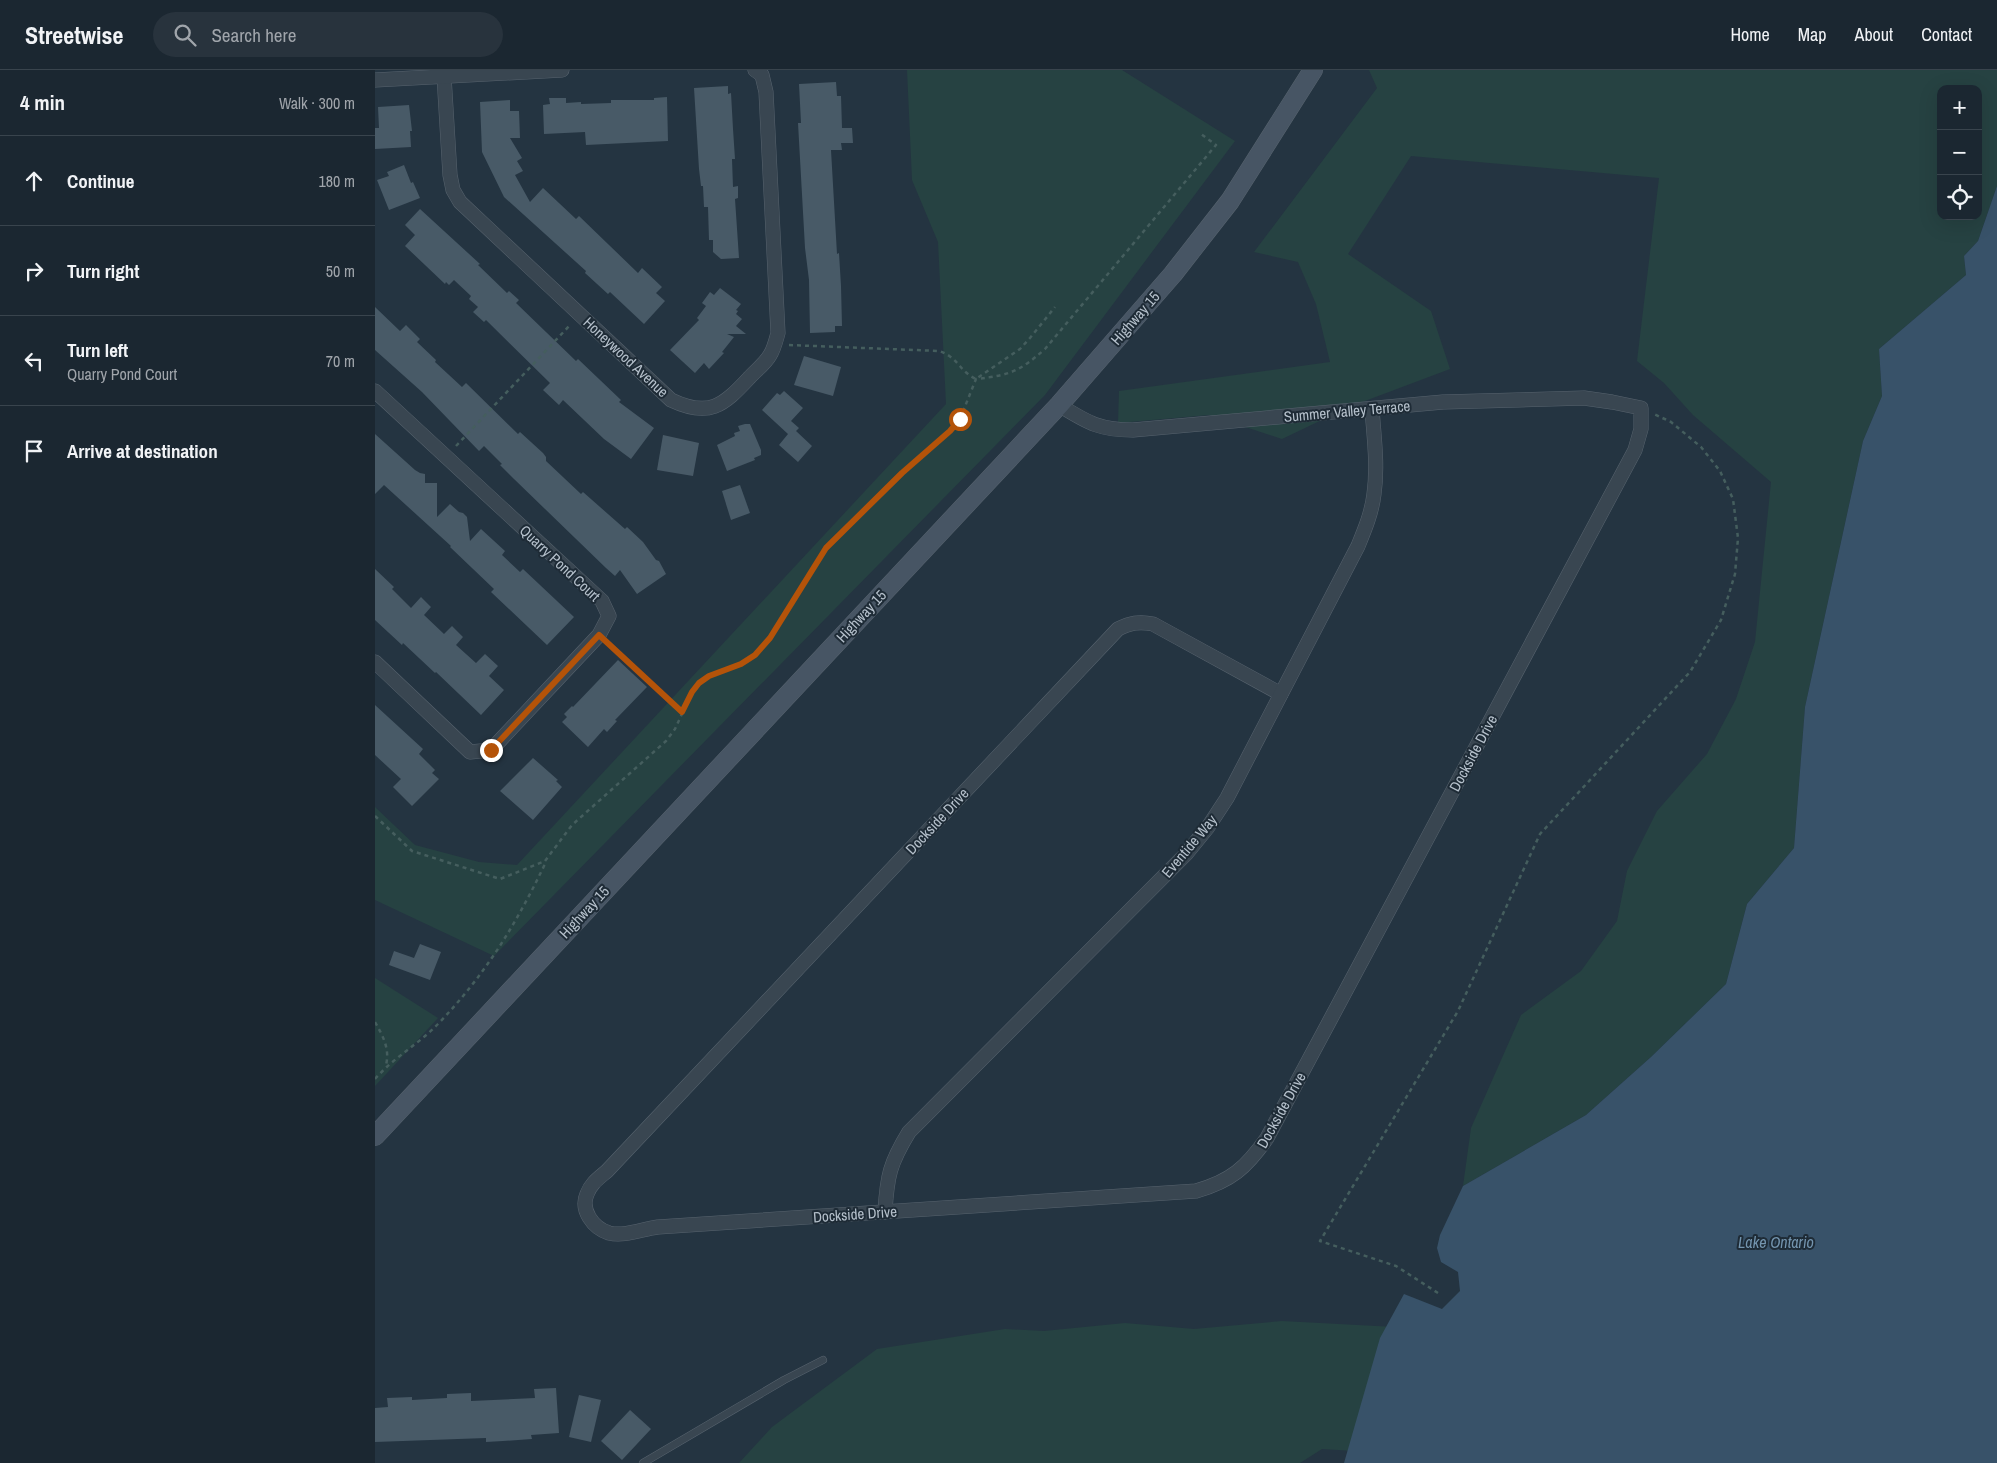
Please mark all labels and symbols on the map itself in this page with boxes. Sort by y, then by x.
street label: Highway 15 [1106,286,1164,349]
street label: Honeywood Avenue [579,312,673,402]
street label: Summer Valley Terrace [1283,395,1411,427]
route start [949,408,972,431]
street label: Quarry Pond Court [515,520,605,606]
street label: Highway 15 [831,585,891,647]
street label: Dockside Drive [1444,711,1502,795]
route end [480,739,503,762]
street label: Dockside Drive [901,783,973,859]
street label: Eventide Way [1156,809,1222,882]
street label: Highway 15 [554,881,614,943]
street label: Dockside Drive [1251,1068,1311,1152]
street label: Dockside Drive [812,1201,898,1227]
water label: Lake Ontario [1738,1231,1814,1253]

